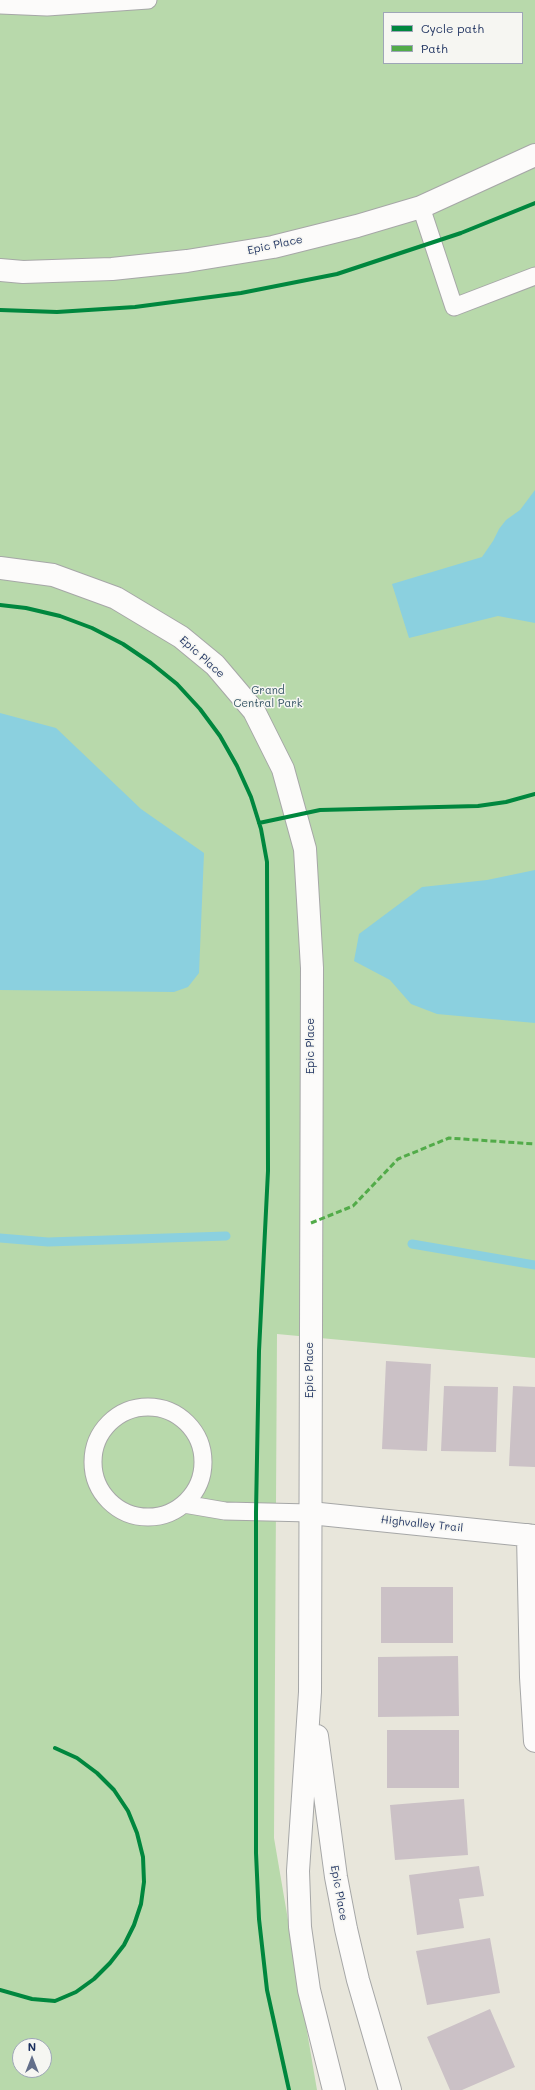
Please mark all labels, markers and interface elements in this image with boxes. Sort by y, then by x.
legend [383,12,523,64]
text: Cycle path [421,20,484,36]
text: Path [421,40,448,56]
street label: Epic Place [246,233,304,257]
street label: Epic Place [177,633,227,681]
park label: Grand Central Park [233,684,303,710]
street label: Epic Place [304,1018,318,1074]
street label: Epic Place [303,1342,317,1398]
street label: Highvalley Trail [380,1513,464,1535]
street label: Epic Place [328,1864,350,1922]
north arrow [12,2038,52,2078]
text: N [28,2039,36,2054]

